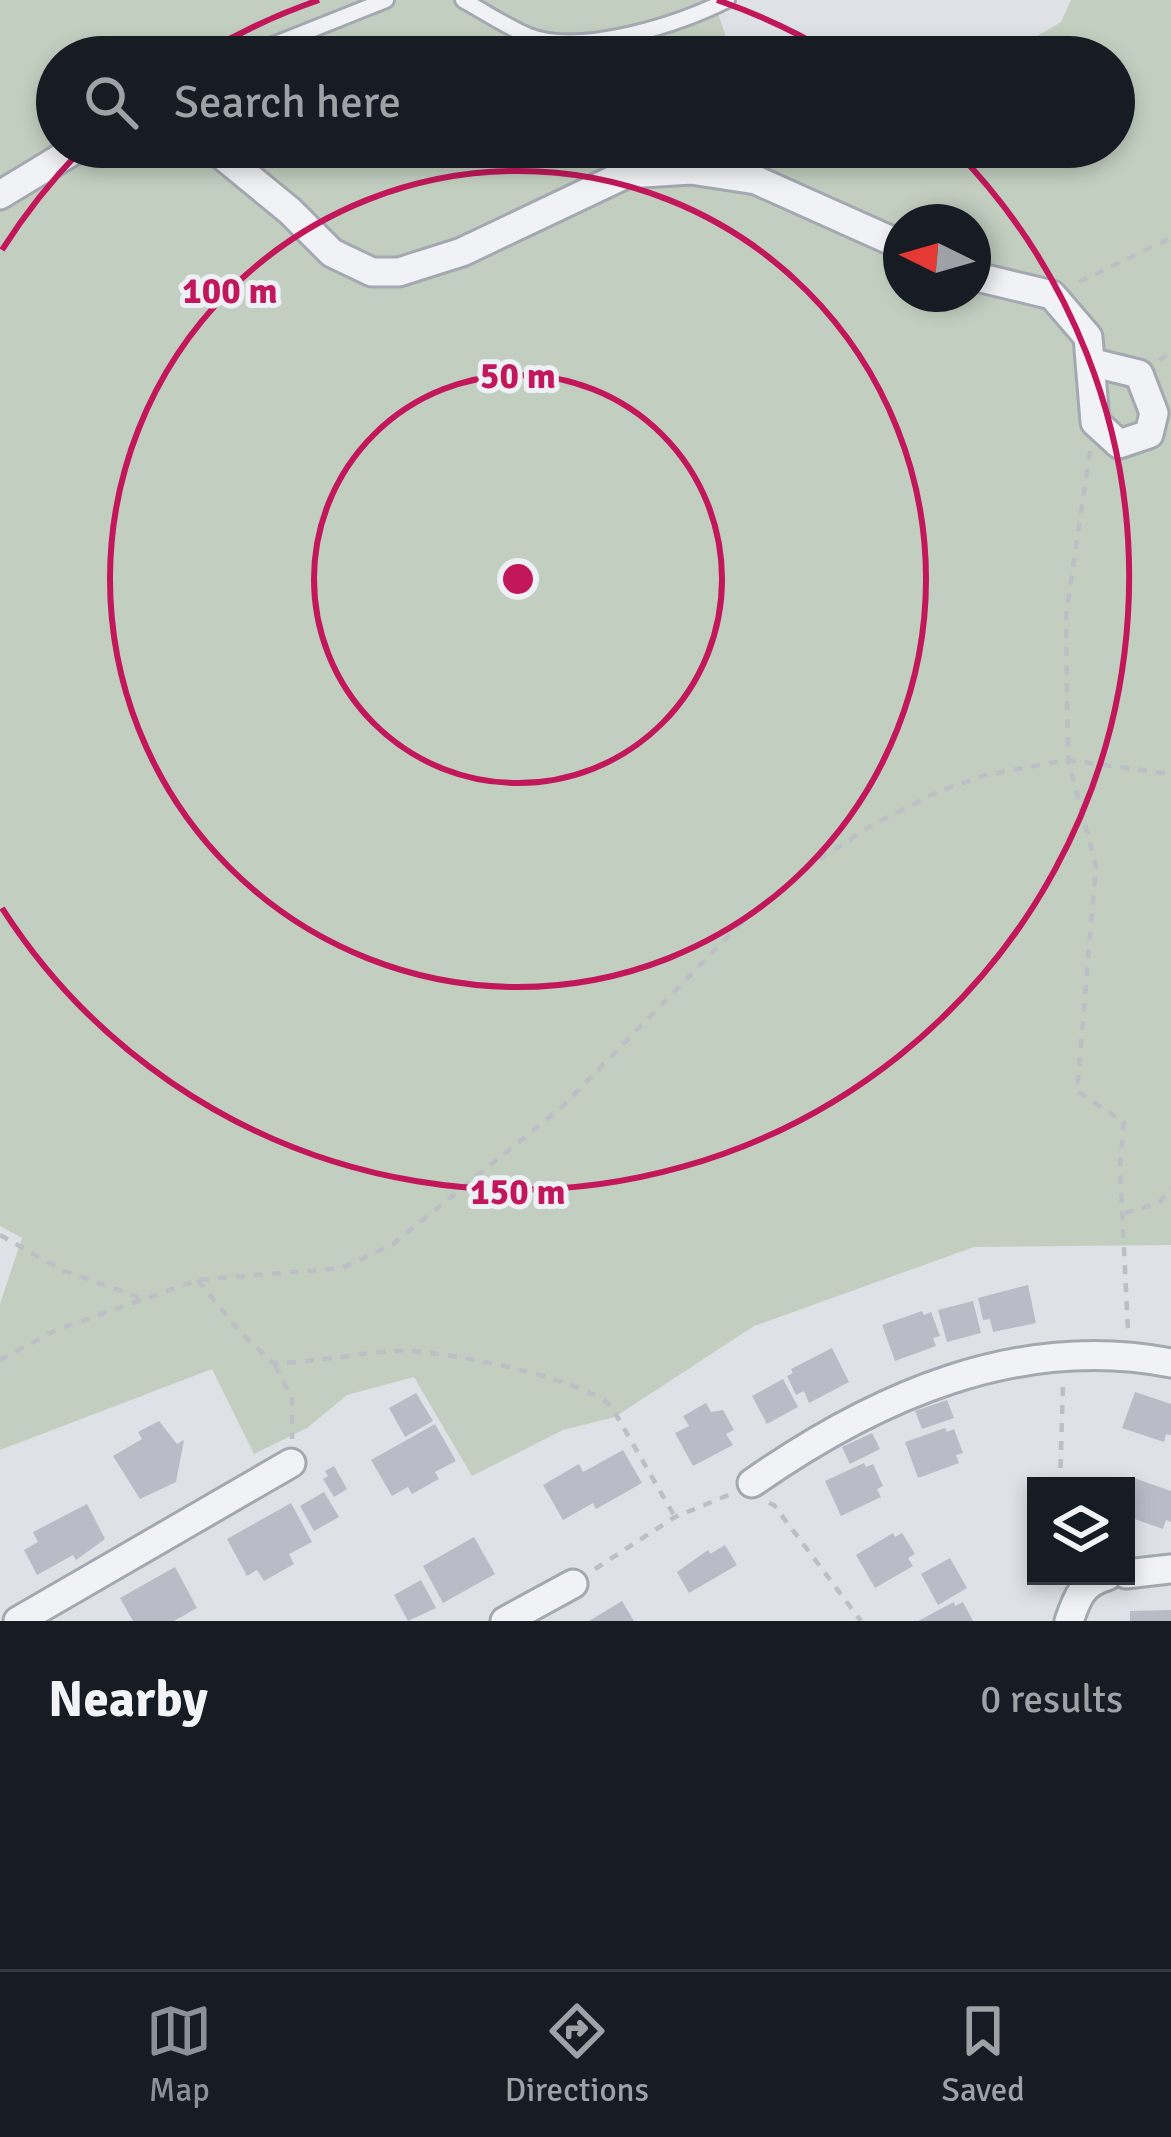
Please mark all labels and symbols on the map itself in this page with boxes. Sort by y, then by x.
north arrow [883,204,991,312]
text: 100 m [182,269,278,314]
text: 50 m [480,354,556,399]
centre of rings [497,558,539,600]
text: 150 m [470,1170,566,1215]

